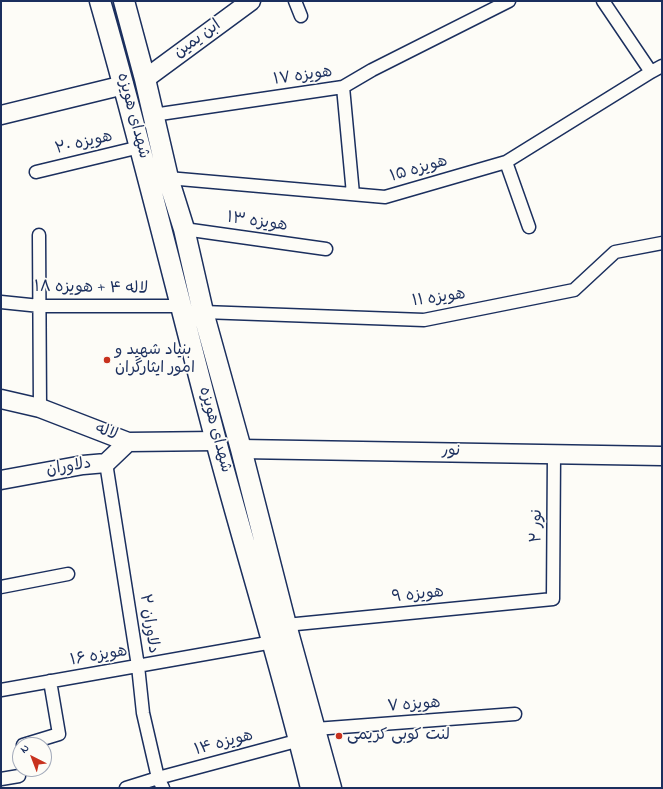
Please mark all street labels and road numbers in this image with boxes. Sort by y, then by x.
street label: ابن یمین [171,17,225,63]
street label: هویزه ۱۷ [272,63,334,91]
street label: شهدای هویزه [111,71,153,161]
street label: هویزه ۲۰ [54,128,114,160]
street label: هویزه ۱۵ [388,153,450,187]
street label: هویزه ۱۳ [225,209,289,237]
street label: لاله ۴ + هویزه ۱۸ [34,278,148,300]
street label: هویزه ۱۱ [411,286,467,312]
street label: شهدای هویزه [193,385,235,475]
street label: لاله [92,420,120,446]
street label: نور [442,442,460,462]
street label: دلاوران [45,455,93,481]
street label: نور ۲ [528,509,548,543]
street label: هویزه ۹ [391,584,445,608]
street label: دلاوران ۲ [134,593,162,655]
street label: هویزه ۱۶ [69,643,129,671]
street label: هویزه ۷ [387,695,441,717]
street label: هویزه ۱۴ [193,727,255,761]

